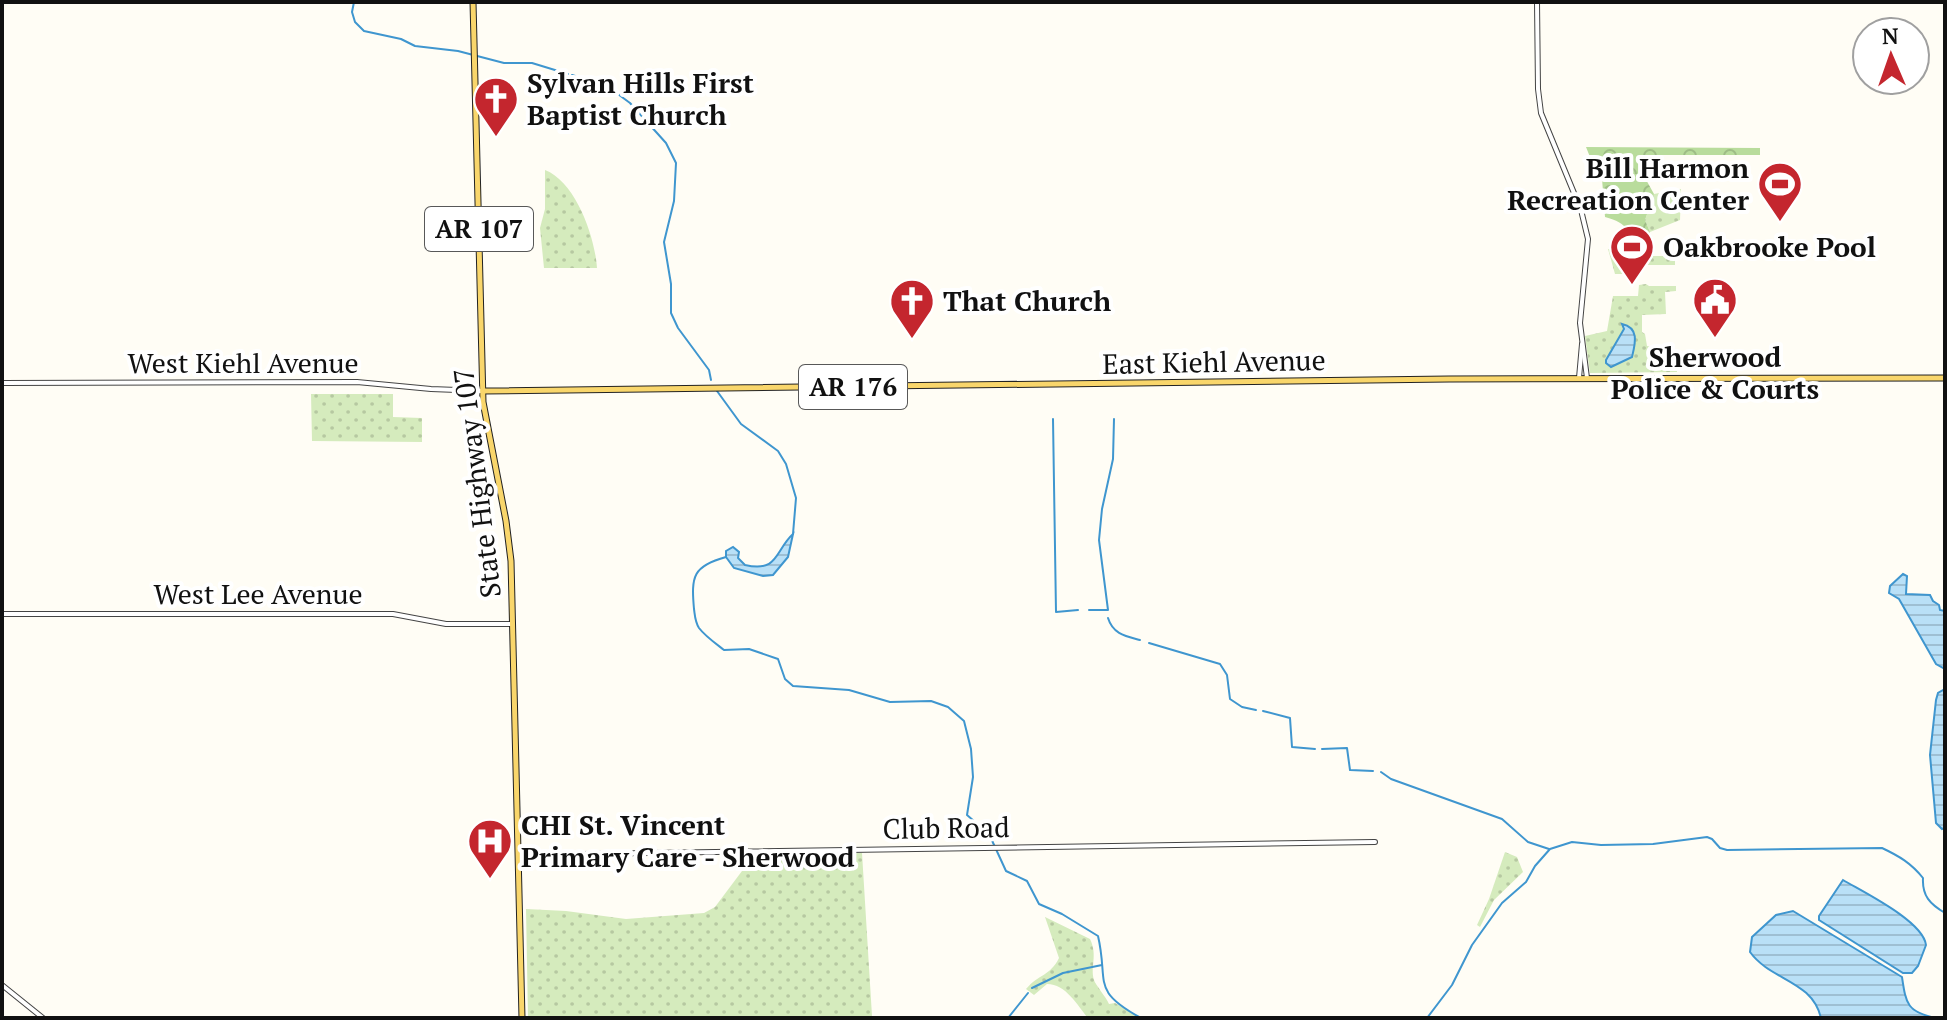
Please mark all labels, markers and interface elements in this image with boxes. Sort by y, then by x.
north arrow [1851,16,1931,96]
text: N [1881,21,1899,50]
place label: Sylvan Hills First Baptist Church [527,64,754,133]
church icon: Sylvan Hills First Baptist Church [472,75,520,138]
place label: Bill Harmon Recreation Center [1507,149,1749,218]
sports icon: Bill Harmon Recreation Center [1756,160,1804,223]
road number: AR 107 [425,207,533,251]
sports icon: Oakbrooke Pool [1608,223,1656,286]
place label: Oakbrooke Pool [1663,228,1876,265]
public building icon: Sherwood Police & Courts [1691,276,1739,339]
church icon: That Church [888,277,936,340]
place label: That Church [943,282,1111,319]
place label: Sherwood Police & Courts [1611,338,1819,407]
street label: East Kiehl Avenue [1102,341,1326,382]
street label: West Kiehl Avenue [127,344,359,381]
road number: AR 176 [799,365,907,409]
street label: State Highway 107 [444,366,509,600]
street label: West Lee Avenue [153,575,363,612]
place label: CHI St. Vincent Primary Care - Sherwood [521,806,855,875]
street label: Club Road [882,808,1010,847]
hospital icon: CHI St. Vincent Primary Care - Sherwood [466,817,514,880]

